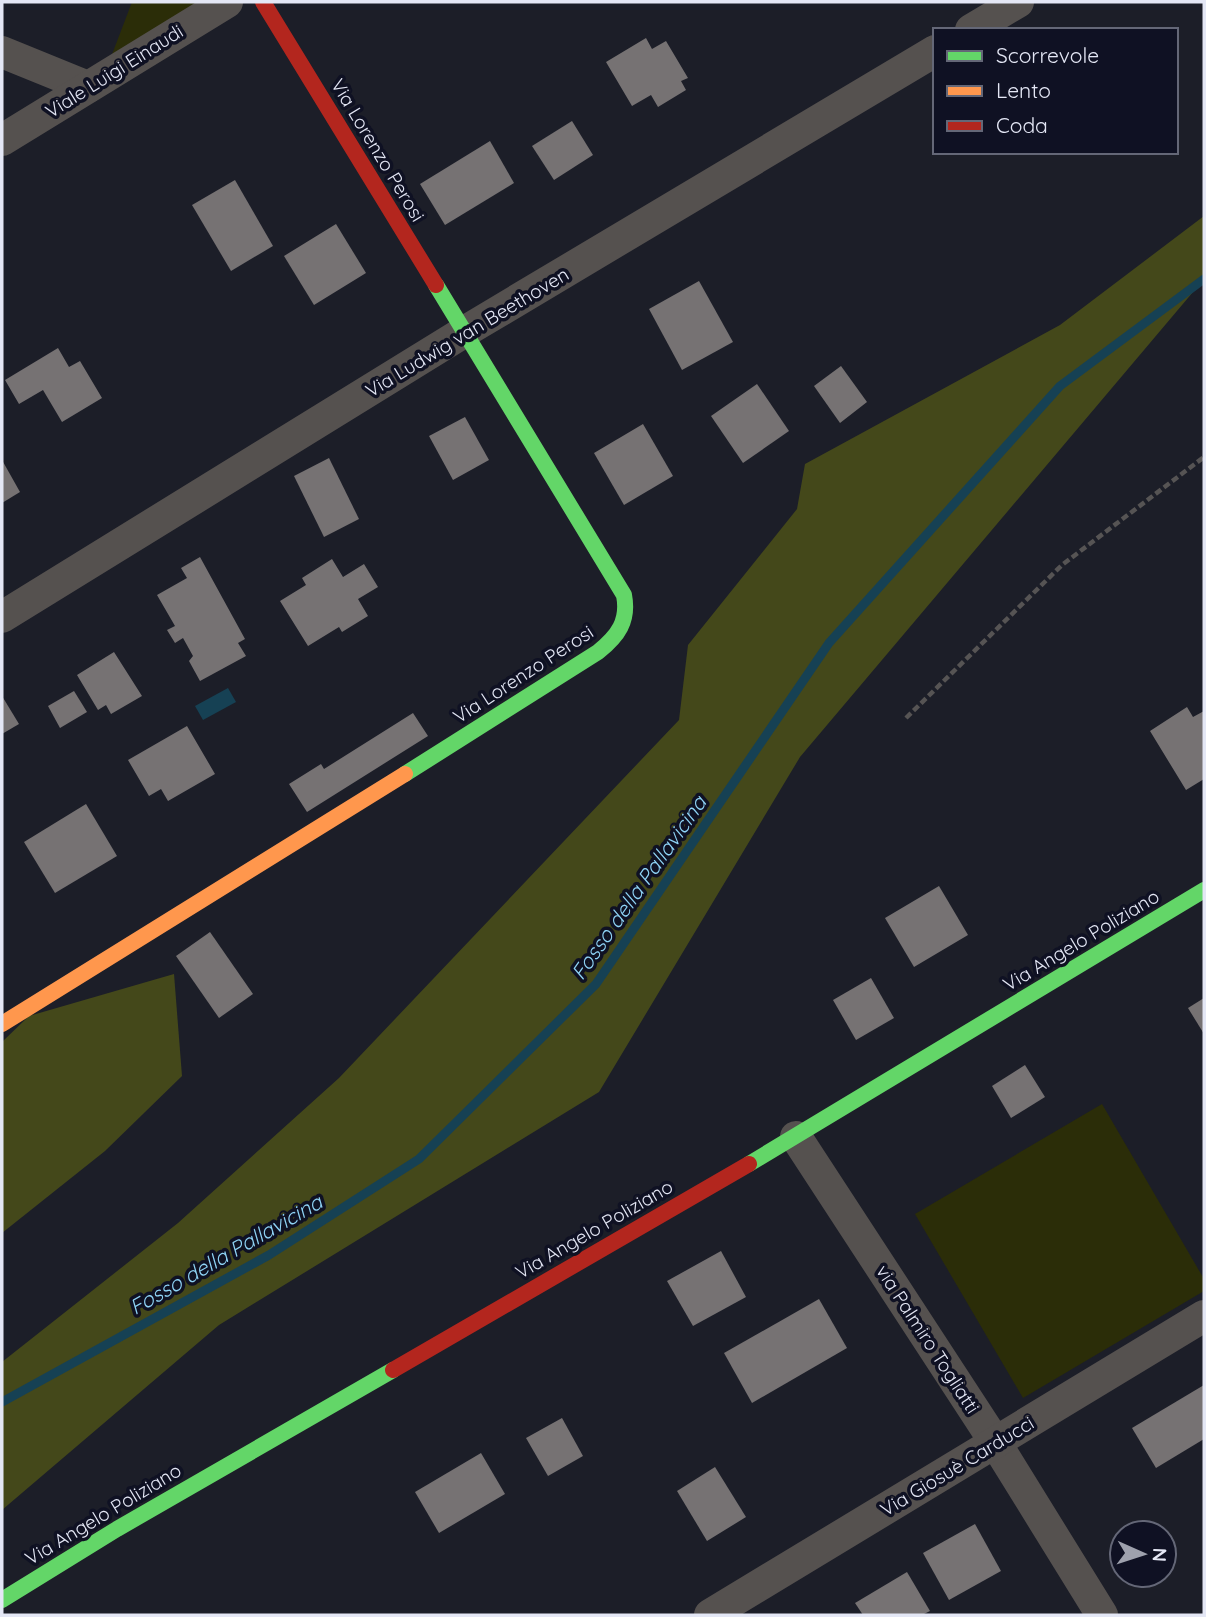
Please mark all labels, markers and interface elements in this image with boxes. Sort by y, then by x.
street label: Viale Luigi Einaudi [41,19,187,123]
legend [933,28,1178,154]
text: Scorrevole [996,42,1099,68]
street label: Via Lorenzo Perosi [326,74,430,226]
text: Lento [996,77,1051,103]
text: Coda [996,112,1048,138]
street label: Via Ludwig van Beethoven [361,262,573,402]
street label: Via Lorenzo Perosi [448,620,598,728]
water label: Fosso della Pallavicina [565,790,712,984]
street label: Via Angelo Poliziano [999,884,1163,996]
street label: Via Angelo Poliziano [511,1174,677,1284]
water label: Fosso della Pallavicina [125,1188,328,1320]
street label: via Palmiro Togliatti [871,1260,985,1418]
street label: Via Giosuè Carducci [876,1411,1038,1521]
street label: Via Angelo Poliziano [21,1458,185,1570]
north arrow [1108,1519,1178,1589]
text: N [1148,1547,1172,1562]

